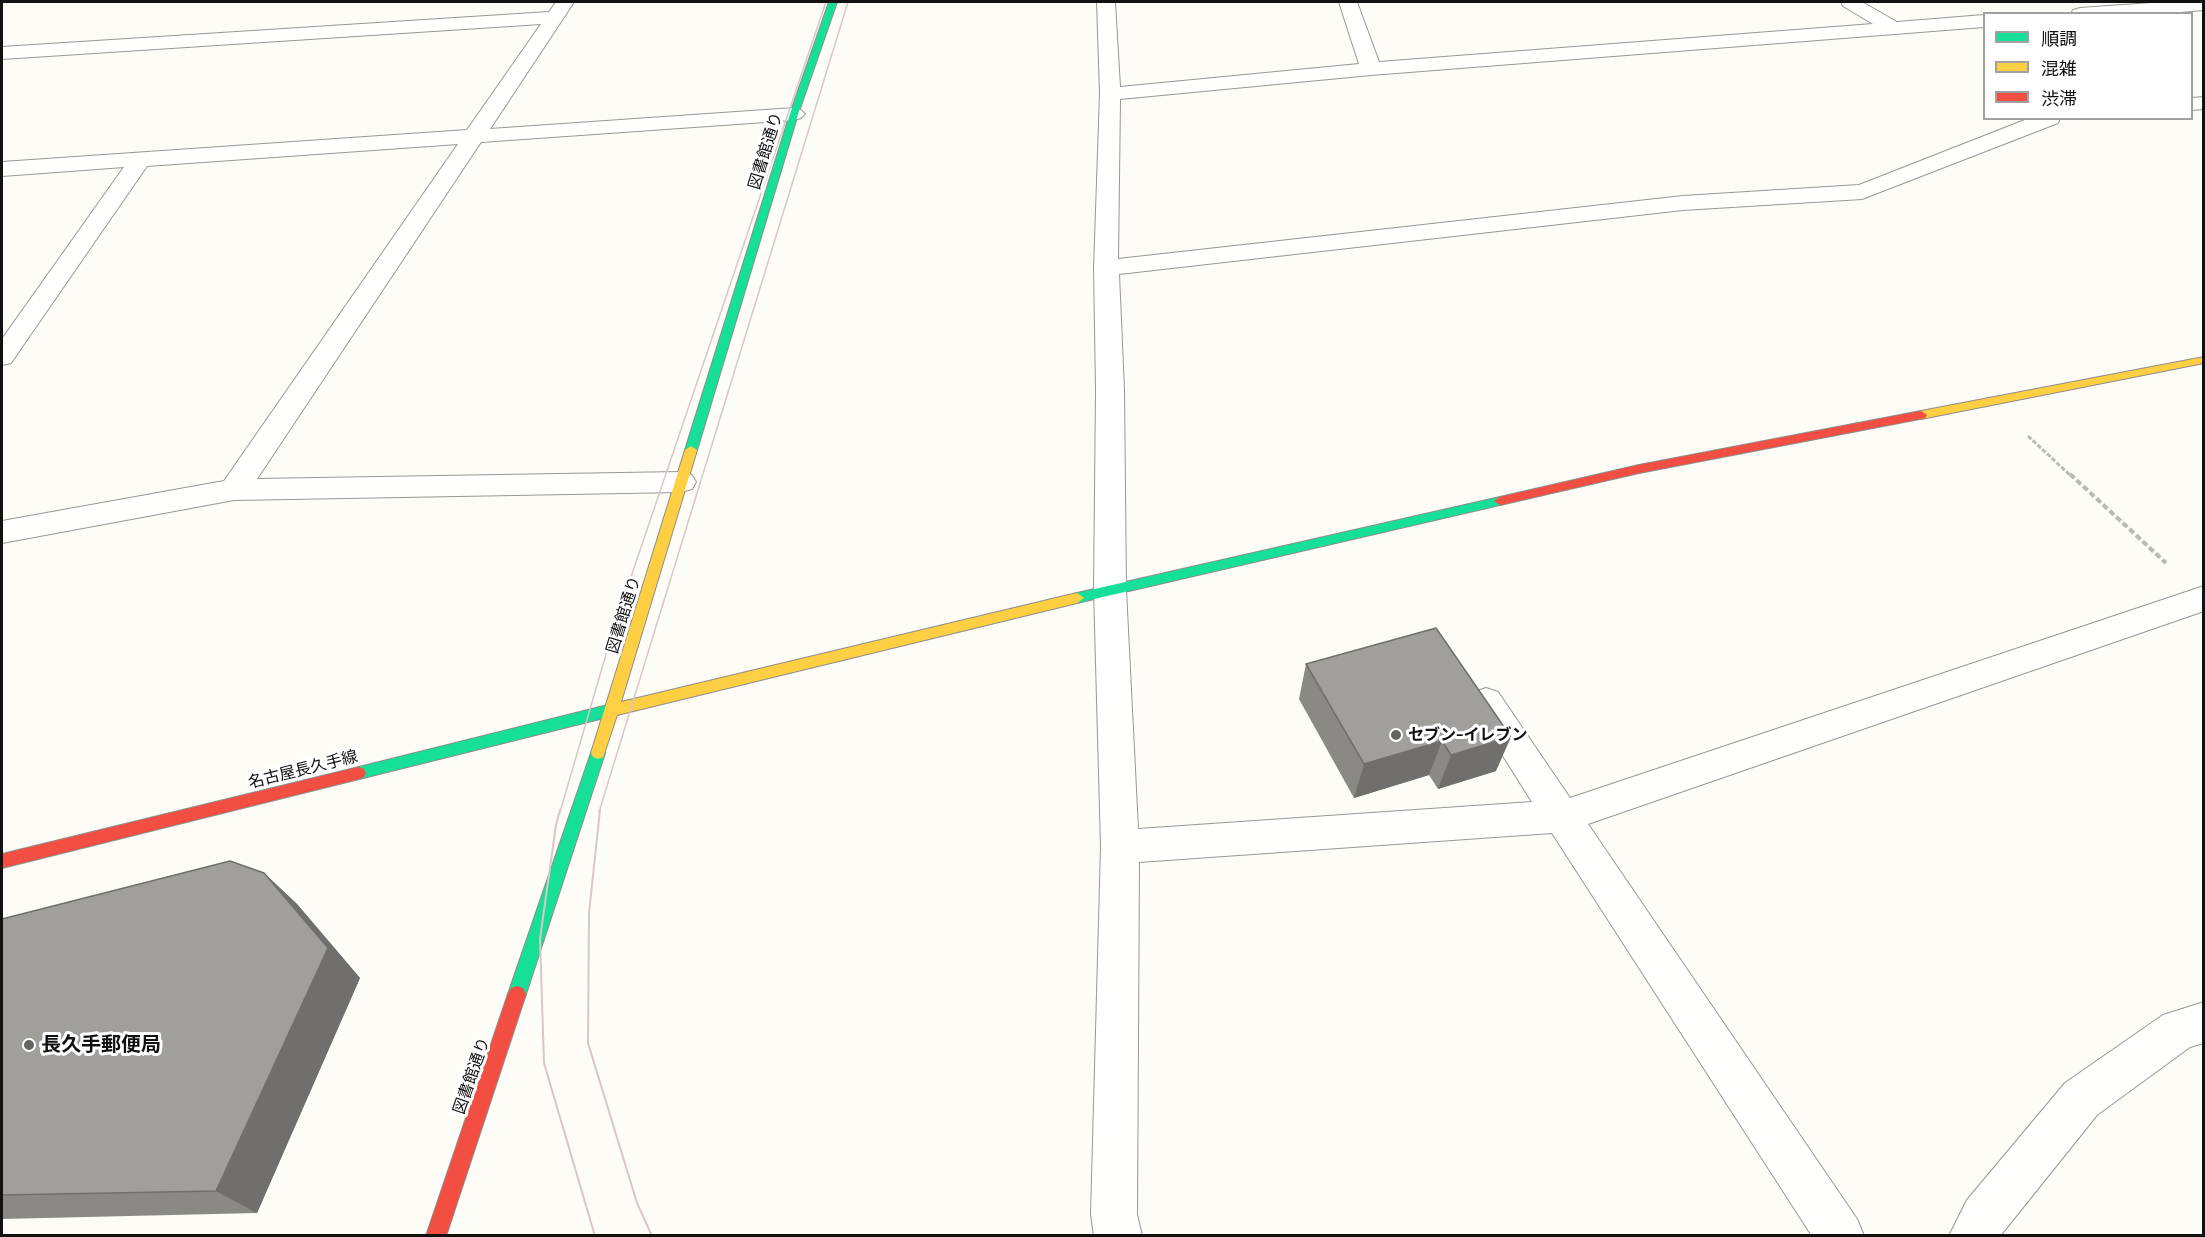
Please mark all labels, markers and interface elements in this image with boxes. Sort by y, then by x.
legend [1983,12,2193,120]
text: 順調 [2041,27,2077,50]
text: 混雑 [2041,57,2077,80]
text: 渋滞 [2041,87,2077,110]
street label: 図書館通り [745,110,787,192]
street label: 図書館通り [603,574,645,656]
place label: セブン-イレブン [1408,725,1528,745]
marker: セブン-イレブン [1389,728,1403,742]
street label: 名古屋長久手線 [246,747,360,793]
place label: 長久手郵便局 [41,1033,161,1057]
street label: 図書館通り [450,1035,494,1117]
marker: 長久手郵便局 [22,1038,36,1052]

